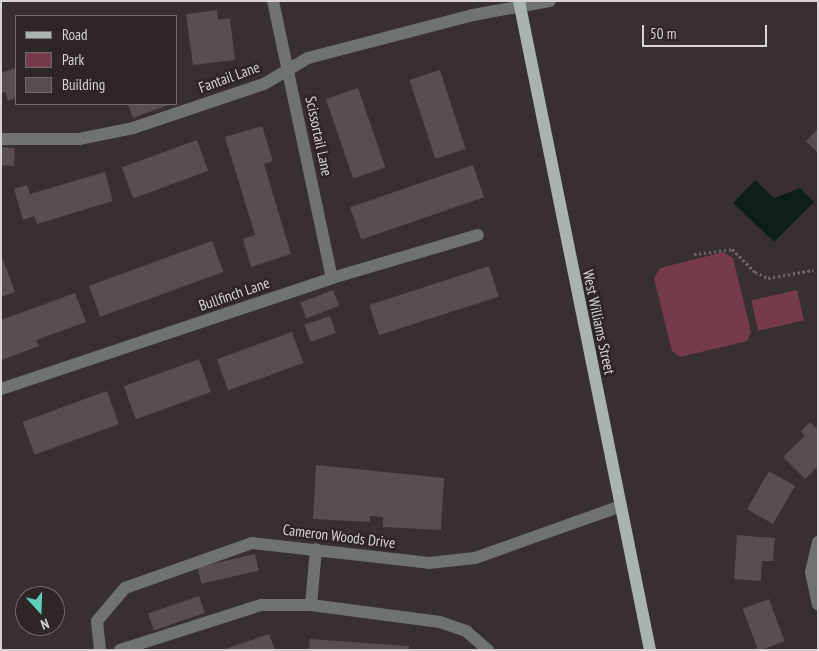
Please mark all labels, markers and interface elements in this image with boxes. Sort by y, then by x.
legend [15,15,178,105]
scale bar [644,15,769,47]
text: 50 m [650,24,676,43]
text: Road [62,25,88,44]
text: Park [62,50,84,69]
street label: Fantail Lane [196,58,262,96]
text: Building [62,75,105,94]
street label: Scissortail Lane [302,95,336,177]
street label: West Williams Street [579,268,619,376]
street label: Bullfinch Lane [196,274,272,314]
street label: Cameron Woods Drive [282,520,396,552]
north arrow [15,586,65,636]
text: N [38,614,51,634]

